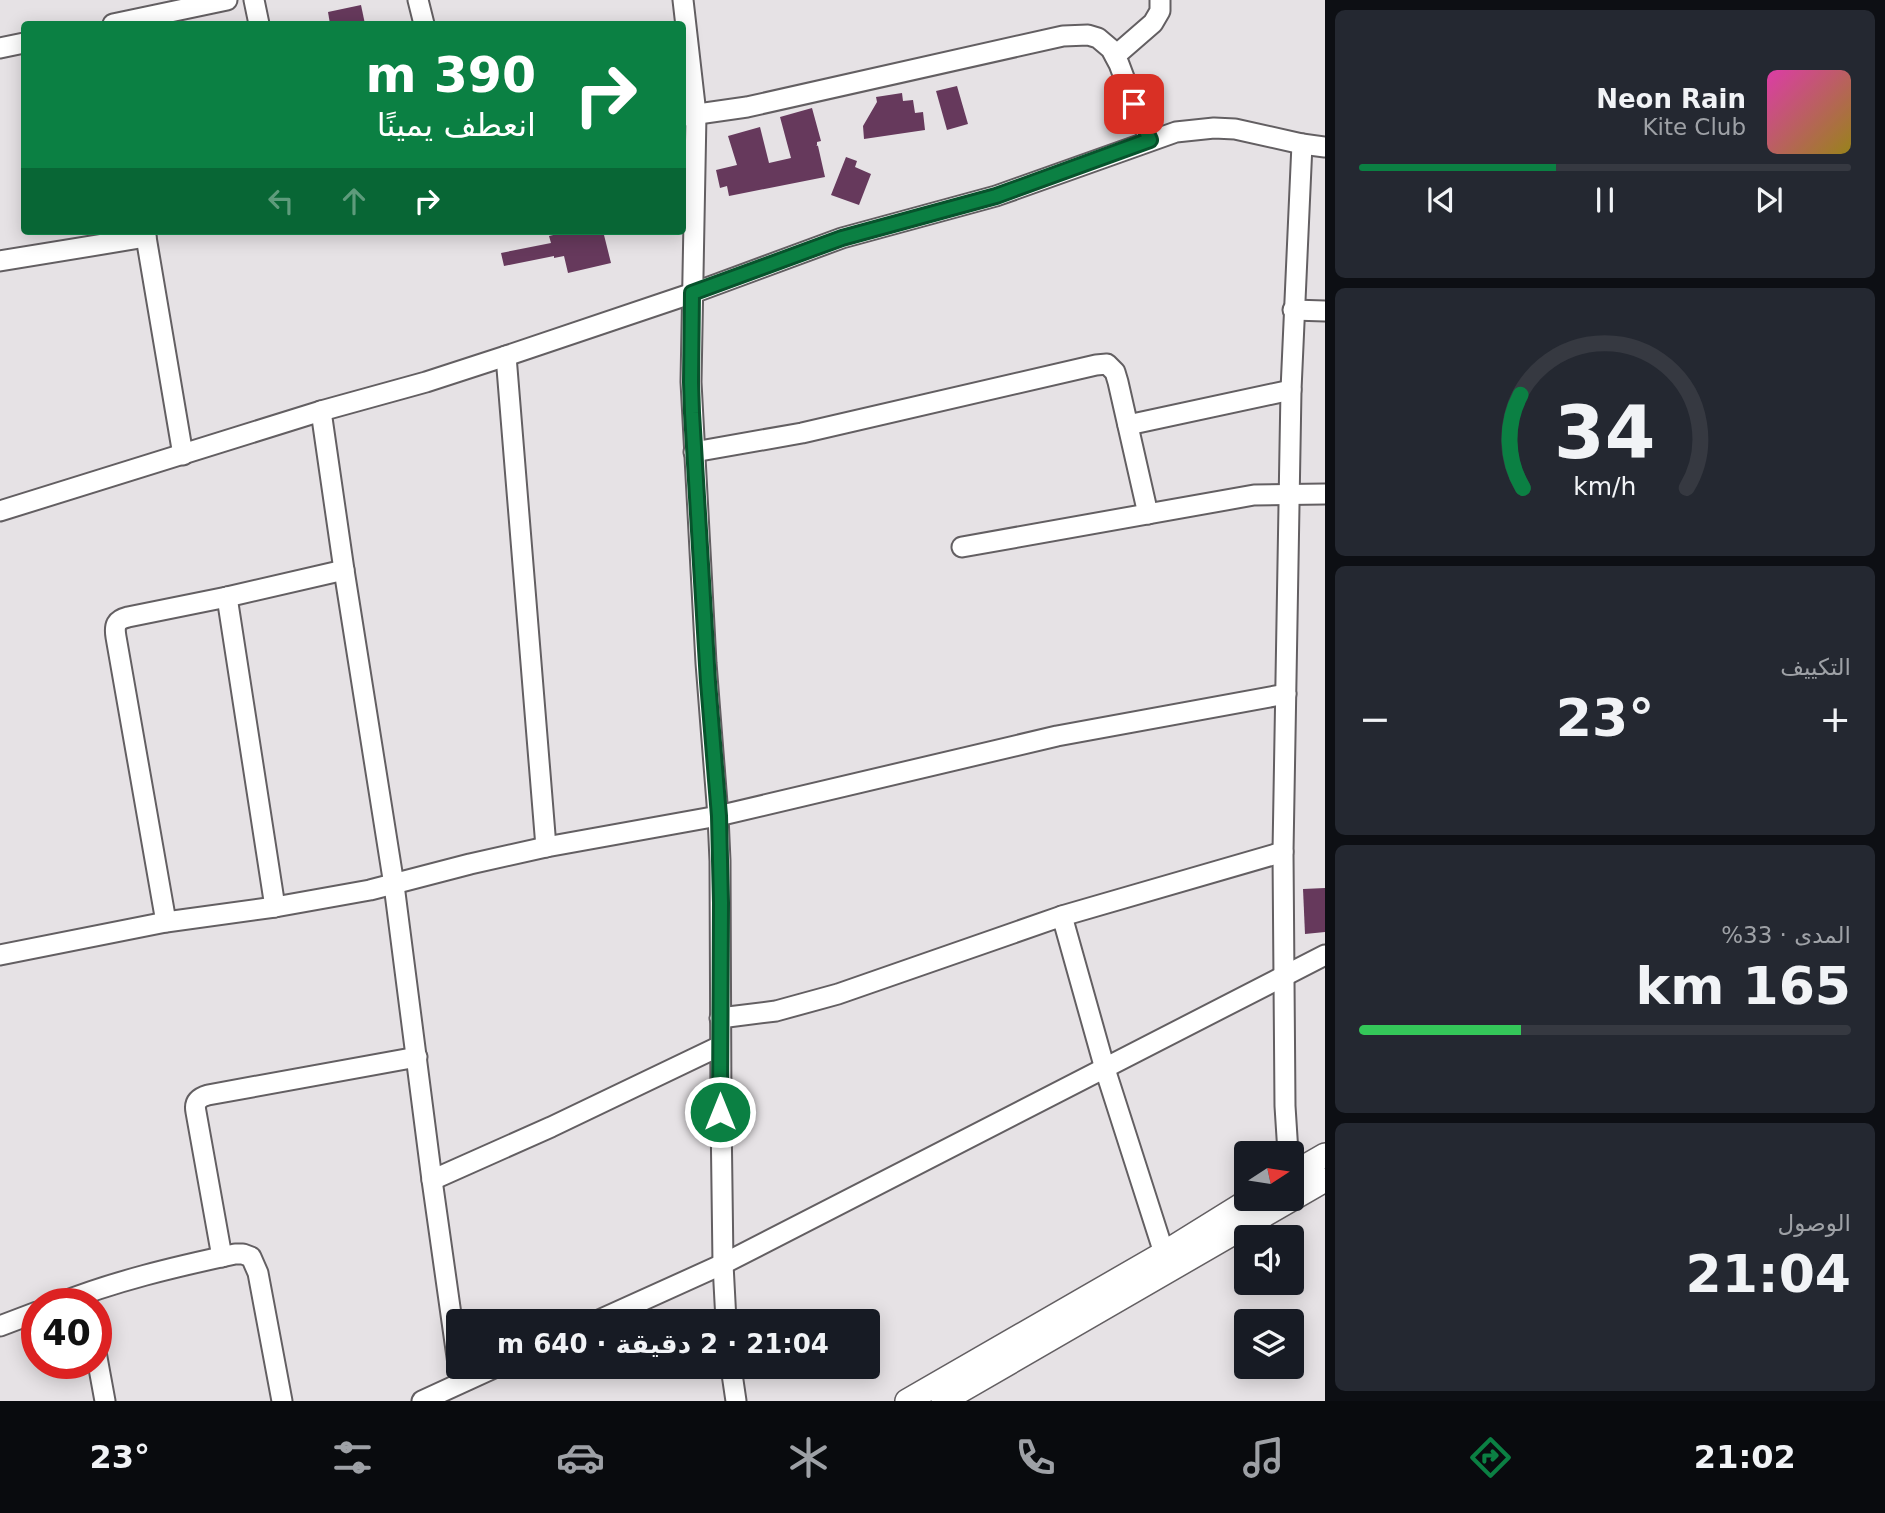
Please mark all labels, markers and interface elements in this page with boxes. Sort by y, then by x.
text: 390 m [366,47,536,104]
icon: right [560,49,651,140]
pin [1104,74,1164,134]
text: Neon Rain [1596,84,1746,114]
icon: arrive [1115,85,1153,123]
text: انعطف يمينًا [377,106,536,144]
text: Kite Club [1642,114,1746,140]
icon: previous [1422,181,1460,219]
icon: pause [1586,181,1624,219]
icon: next [1750,181,1788,219]
icon: left [262,182,300,220]
icon: ahead [335,182,373,220]
icon: right [408,182,446,220]
text: 34 [1554,391,1656,476]
text: km/h [1573,472,1637,501]
text: التكييف [1780,654,1851,680]
text: 23° [1556,688,1654,748]
text: − [1359,697,1391,741]
text: + [1819,697,1851,741]
text: المدى · 33% [1721,922,1851,948]
text: 165 km [1636,956,1851,1016]
position arrow [683,1075,757,1149]
north arrow [1234,1141,1304,1211]
map controls [1234,1141,1304,1379]
text: الوصول [1778,1210,1851,1236]
button: sound [1234,1225,1304,1295]
text: 21:04 [1685,1244,1851,1304]
speed limit sign: 40 [21,1288,112,1379]
button: layers [1234,1309,1304,1379]
text: 21:04 · 2 دقيقة · 640 m [497,1329,829,1359]
icon: filters [328,1433,377,1482]
icon: car [556,1433,605,1482]
icon: climate [784,1433,833,1482]
icon: phone [1011,1433,1060,1482]
icon: music [1239,1433,1288,1482]
icon: directions [1466,1433,1515,1482]
text: 23° [89,1438,150,1476]
text: 21:02 [1694,1438,1796,1476]

